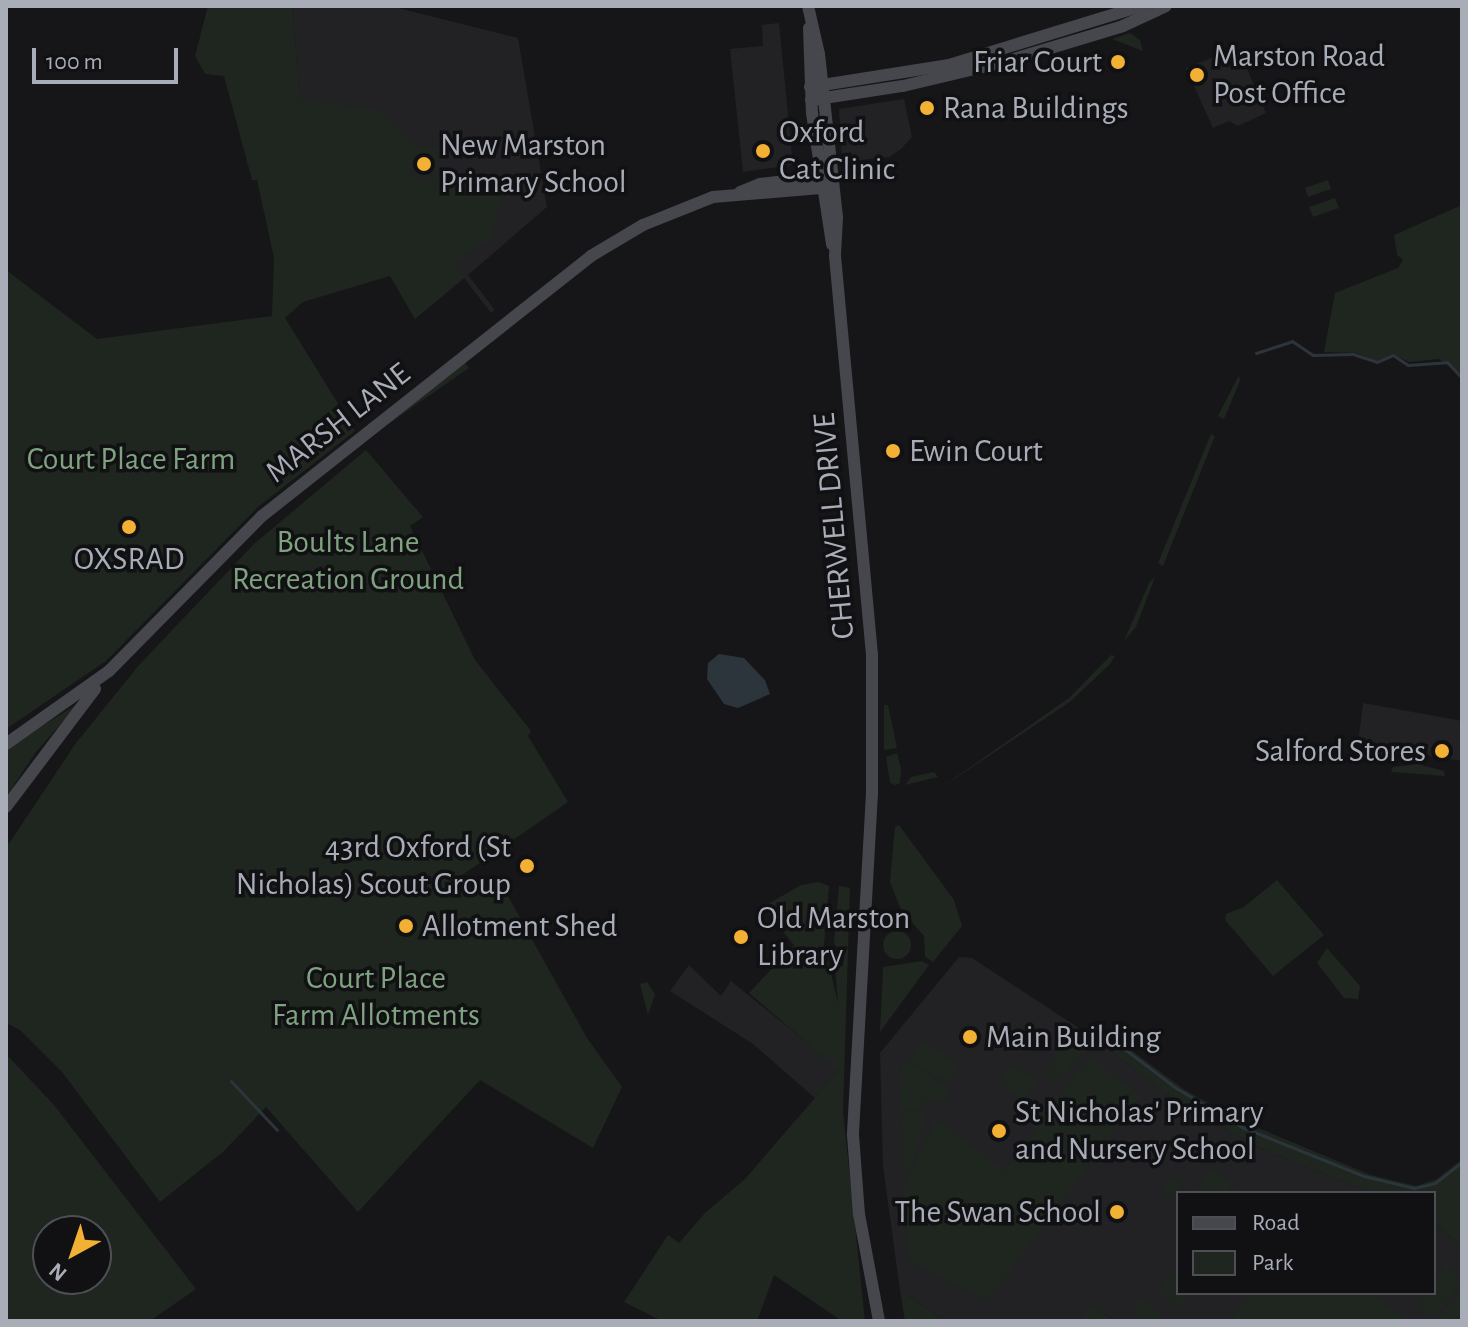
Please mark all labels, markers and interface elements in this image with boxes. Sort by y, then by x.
scale bar [36,32,182,82]
place label: Marston Road Post Office [1213,38,1385,113]
place label: Friar Court [973,43,1102,81]
text: 100 m [46,50,103,74]
marker: Friar Court [1109,53,1127,71]
marker: Marston Road Post Office [1188,66,1206,84]
place label: Rana Buildings [943,89,1129,127]
marker: Rana Buildings [918,99,936,117]
place label: Oxford Cat Clinic [779,114,895,189]
place label: New Marston Primary School [440,127,627,202]
marker: Oxford Cat Clinic [754,142,772,160]
marker: New Marston Primary School [415,155,433,173]
street label: MARSH LANE [258,355,418,491]
street label: CHERWELL DRIVE [805,411,863,641]
place label: Ewin Court [909,432,1043,470]
park label: Court Place Farm [27,440,235,478]
marker: Ewin Court [884,442,902,460]
marker: OXSRAD [120,518,138,536]
park label: Boults Lane Recreation Ground [232,524,464,599]
place label: OXSRAD [74,540,184,578]
place label: Salford Stores [1255,732,1426,770]
marker: Salford Stores [1433,742,1451,760]
place label: 43rd Oxford (St Nicholas) Scout Group [236,829,511,904]
marker: 43rd Oxford (St Nicholas) Scout Group [518,857,536,875]
place label: Old Marston Library [757,900,910,975]
place label: Allotment Shed [422,907,617,945]
marker: Allotment Shed [397,917,415,935]
marker: Old Marston Library [732,928,750,946]
park label: Court Place Farm Allotments [272,960,480,1035]
place label: Main Building [986,1018,1161,1056]
marker: Main Building [961,1028,979,1046]
place label: St Nicholas' Primary and Nursery School [1015,1094,1264,1169]
marker: St Nicholas' Primary and Nursery School [990,1122,1008,1140]
legend [1176,1191,1436,1295]
place label: The Swan School [894,1193,1101,1231]
marker: The Swan School [1108,1203,1126,1221]
text: Road [1252,1211,1300,1235]
north arrow [32,1215,112,1295]
text: Park [1252,1251,1293,1275]
text: N [45,1259,71,1285]

